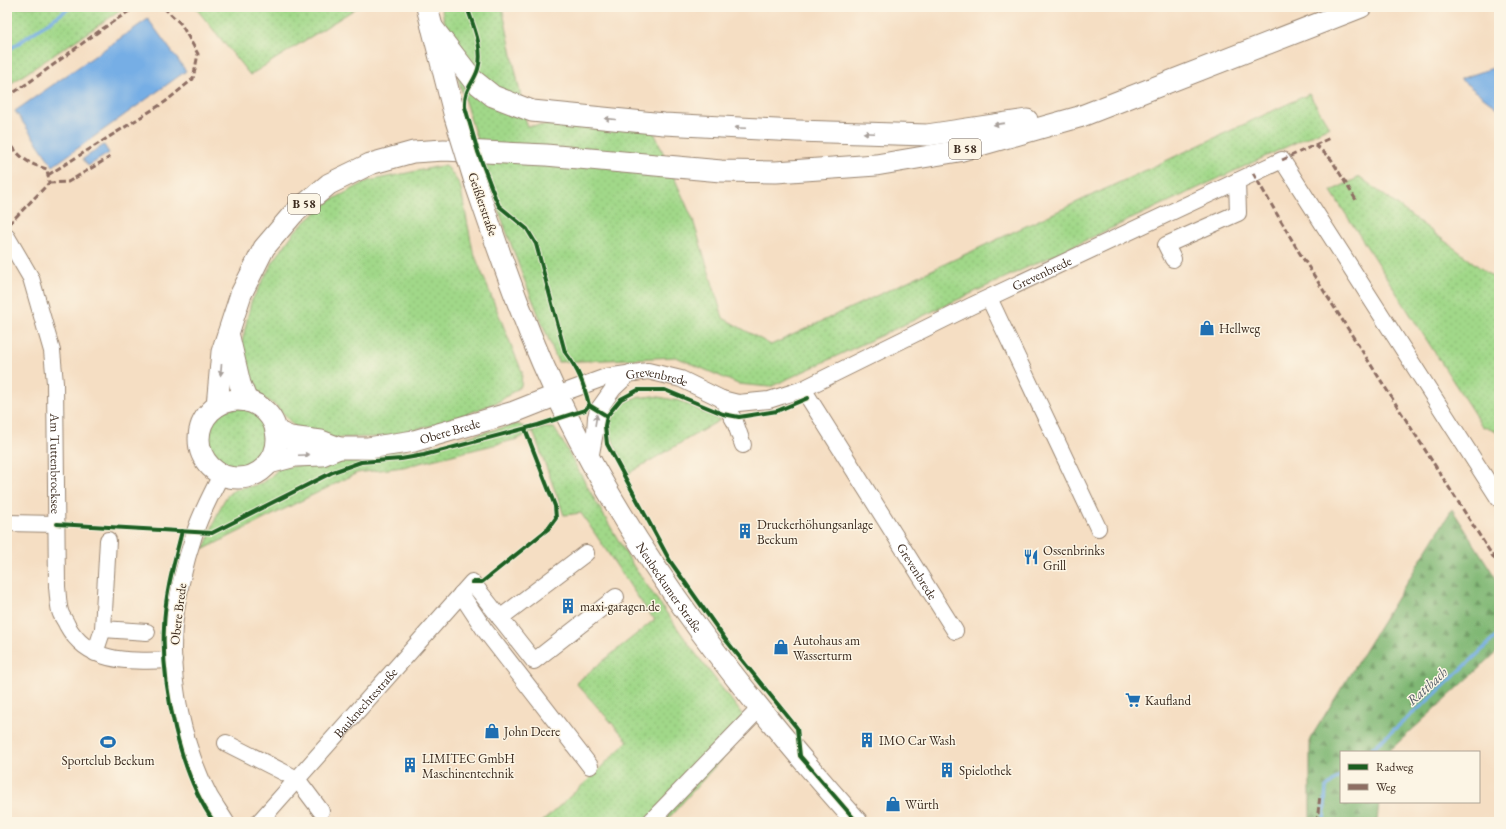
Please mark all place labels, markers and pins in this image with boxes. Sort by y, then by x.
shop icon: Hellweg [1198,319,1216,337]
place label: Hellweg [1219,320,1260,337]
place label: Druckerhöhungsanlage Beckum [757,516,873,548]
building icon: Druckerhöhungsanlage Beckum [736,522,754,540]
place label: Ossenbrinks Grill [1043,542,1105,574]
restaurant icon: Ossenbrinks Grill [1022,548,1040,566]
building icon: maxi-garagen.de [559,597,577,615]
place label: maxi-garagen.de [580,598,660,615]
place label: Autohaus am Wasserturm [792,632,860,664]
shop icon: Autohaus am Wasserturm [772,638,790,656]
supermarket icon: Kaufland [1124,691,1142,709]
place label: Kaufland [1145,692,1192,709]
shop icon: John Deere [483,722,501,740]
place label: John Deere [503,723,560,740]
building icon: IMO Car Wash [858,731,876,749]
place label: IMO Car Wash [879,732,956,749]
sports icon: Sportclub Beckum [99,733,117,751]
place label: LIMITEC GmbH Maschinentechnik [422,750,515,782]
place label: Sportclub Beckum [61,752,155,769]
building icon: LIMITEC GmbH Maschinentechnik [401,756,419,774]
building icon: Spielothek [938,761,956,779]
place label: Spielothek [959,762,1012,779]
shop icon: Würth [884,795,902,813]
place label: Würth [905,796,939,813]

